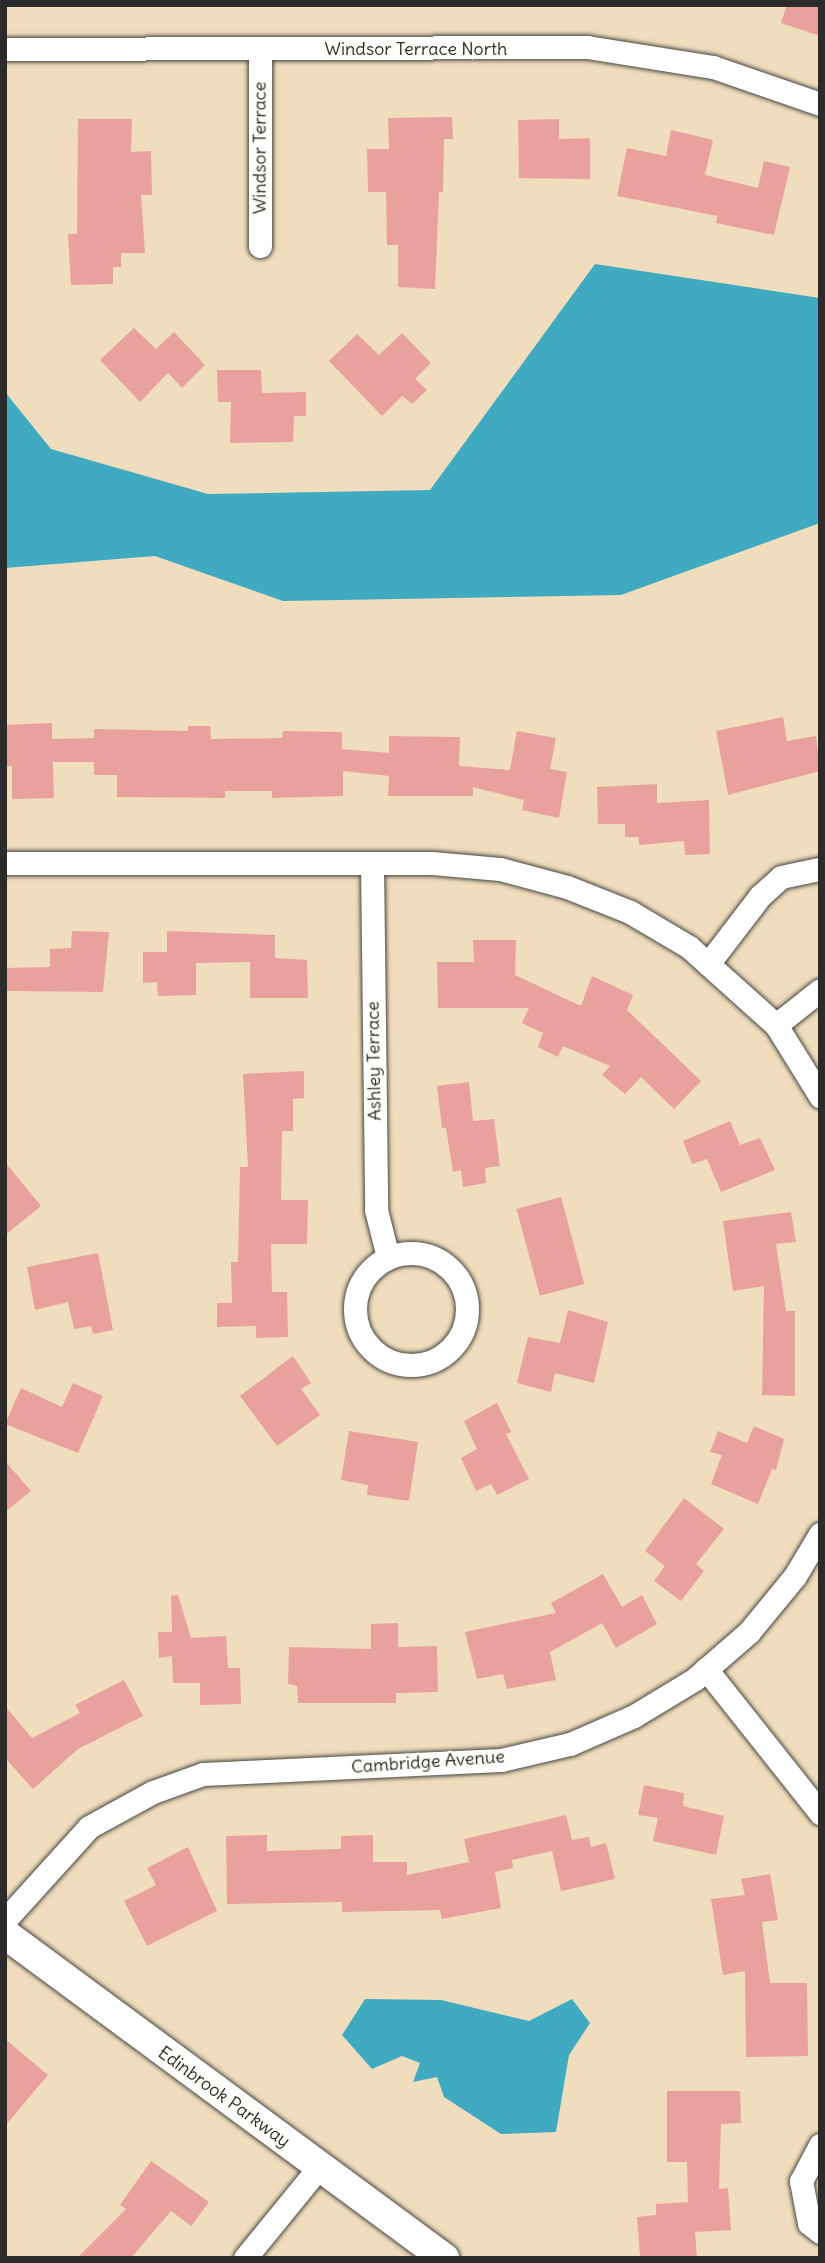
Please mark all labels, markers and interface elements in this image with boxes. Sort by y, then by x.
street label: Windsor Terrace North [325,38,507,60]
street label: Windsor Terrace [249,82,271,214]
street label: Ashley Terrace [362,1001,386,1121]
street label: Cambridge Avenue [350,1746,506,1778]
street label: Edinbrook Parkway [154,2042,294,2152]

